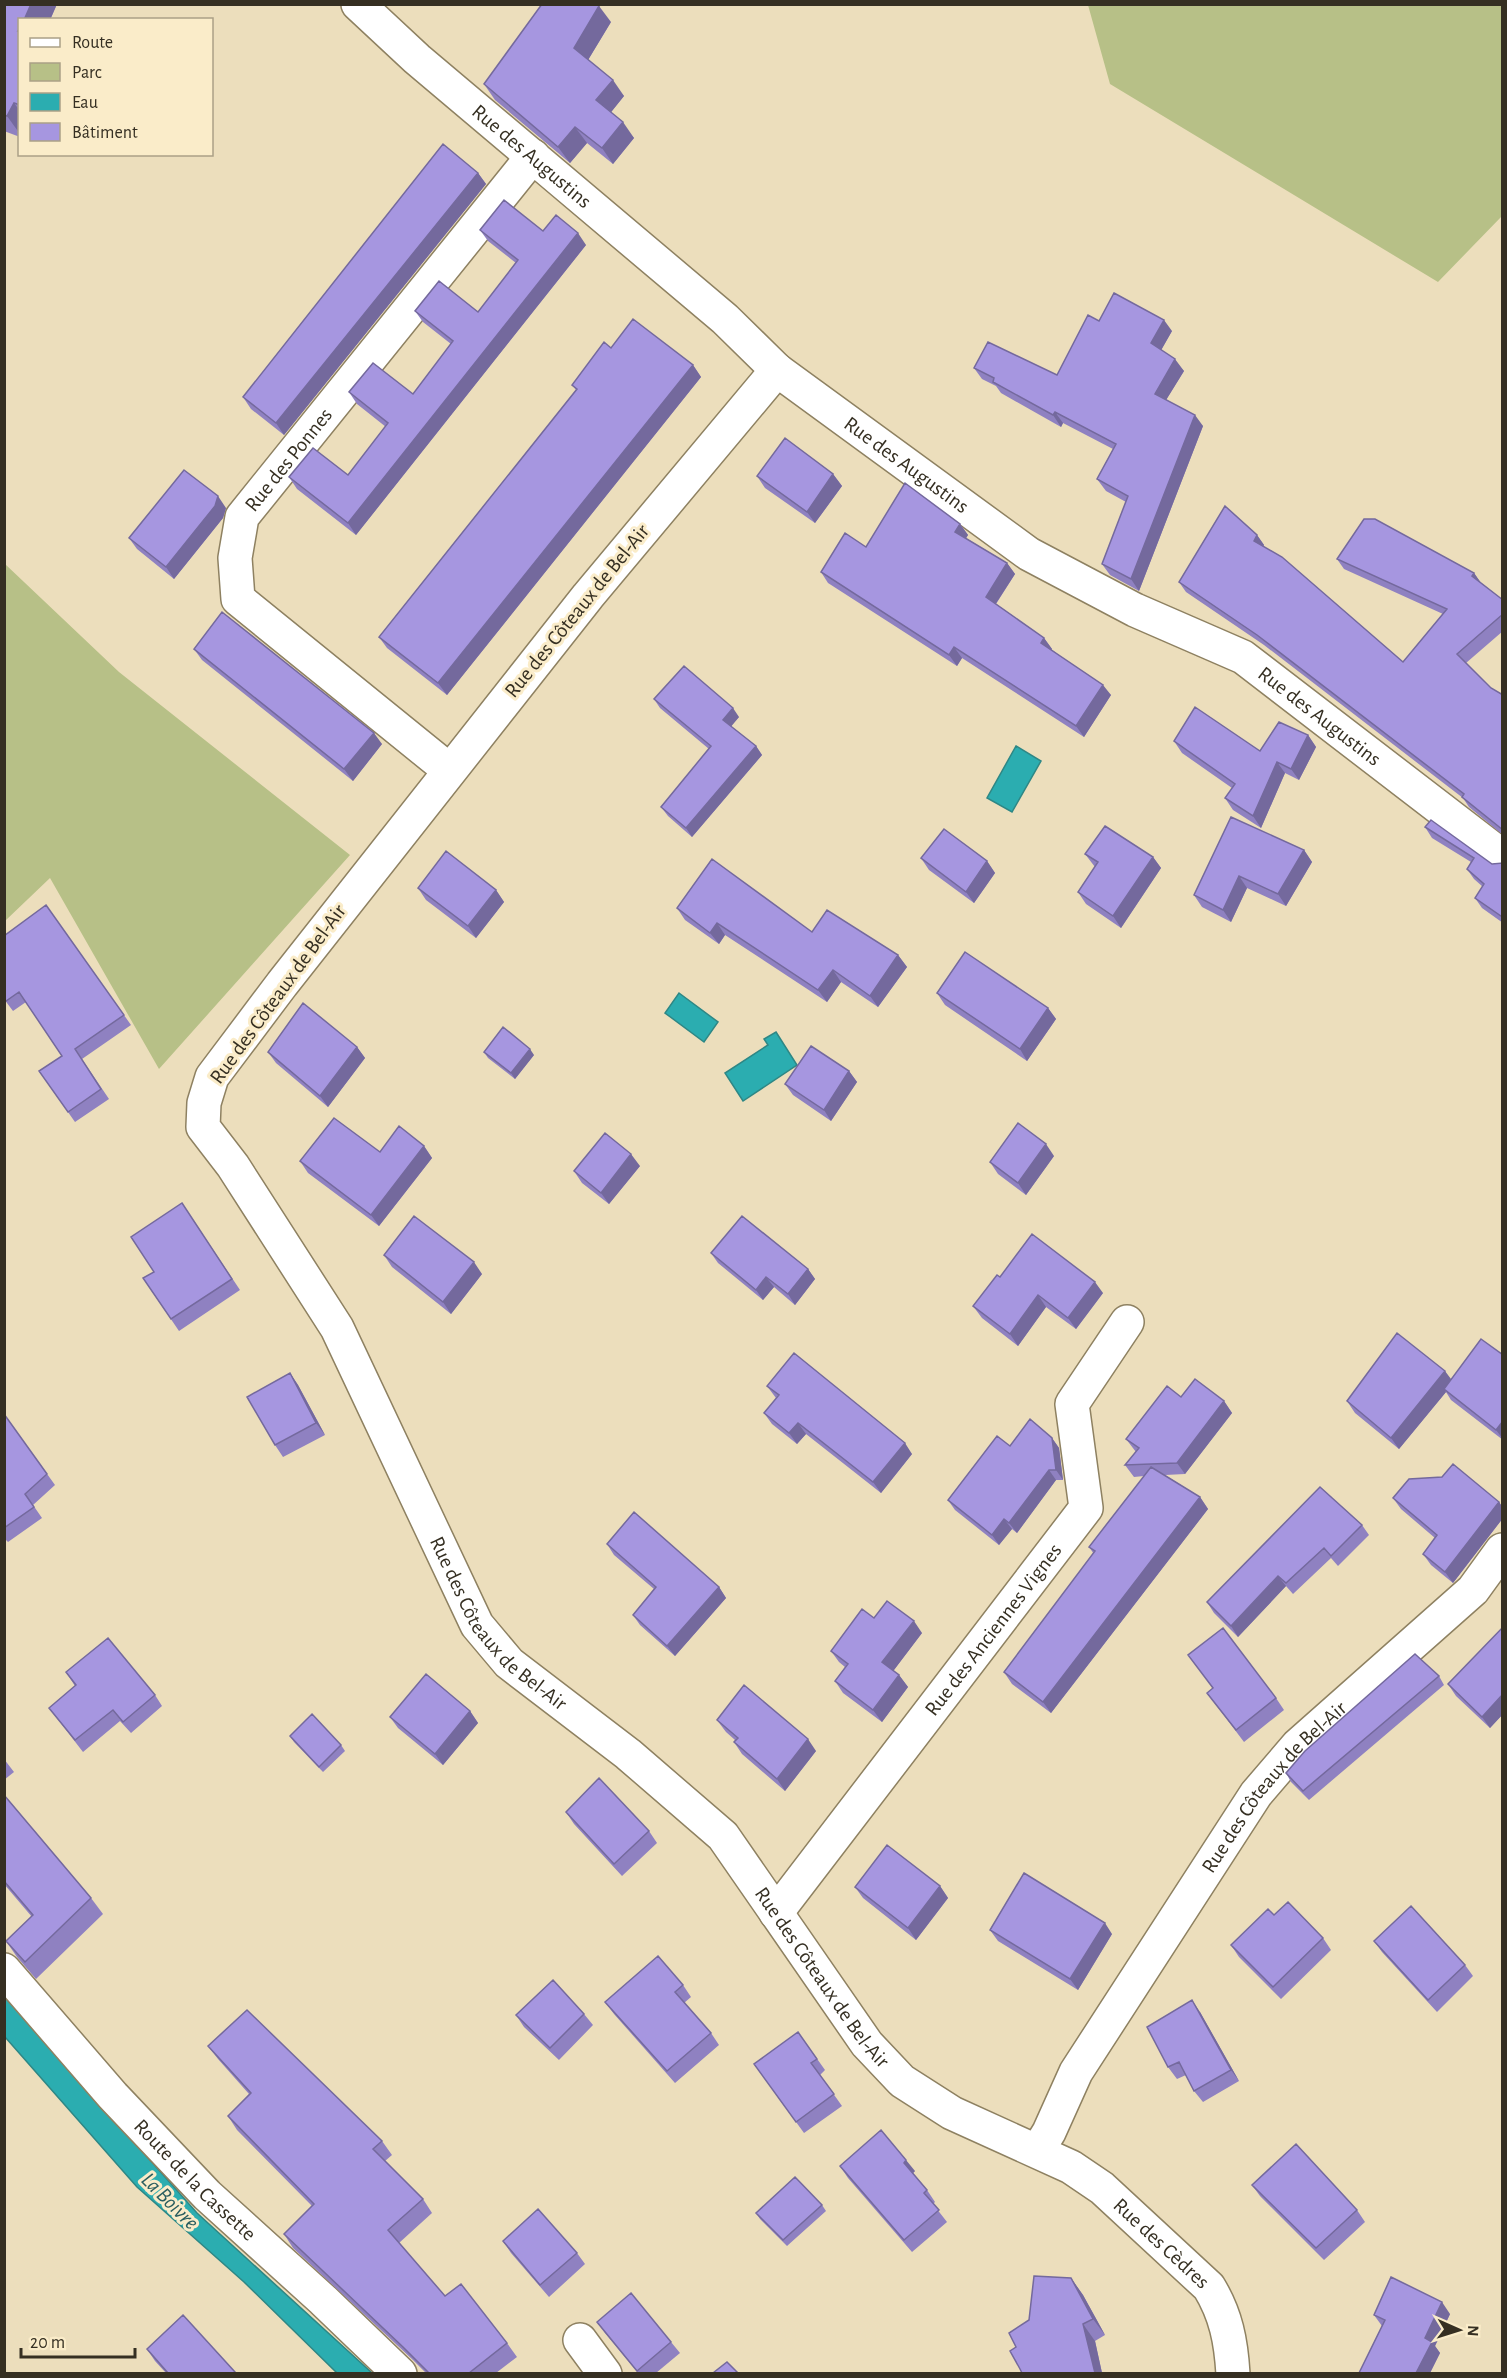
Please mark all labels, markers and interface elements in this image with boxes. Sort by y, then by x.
legend [18,18,213,156]
text: Route [72,34,113,52]
text: Parc [72,64,102,82]
text: Eau [72,94,98,112]
street label: Rue des Augustins [468,100,595,212]
text: Bâtiment [72,124,138,142]
street label: Rue des Ponnes [241,404,336,515]
street label: Rue des Augustins [840,412,973,517]
street label: Rue des Côteaux de Bel-Air [501,520,653,702]
street label: Rue des Augustins [1254,662,1385,770]
street label: Rue des Côteaux de Bel-Air [206,900,350,1088]
street label: Rue des Côteaux de Bel-Air [426,1533,571,1714]
street label: Rue des Anciennes Vignes [921,1540,1065,1719]
street label: Rue des Côteaux de Bel-Air [1198,1697,1350,1876]
street label: Rue des Côteaux de Bel-Air [751,1883,894,2072]
street label: Route de la Cassette [130,2115,260,2245]
water label: La Boivre [137,2168,203,2234]
street label: Rue des Cèdres [1110,2194,1214,2292]
north arrow [1429,2300,1489,2360]
scale bar [21,2321,135,2359]
text: N [1465,2325,1481,2337]
text: 20 m [30,2334,65,2352]

